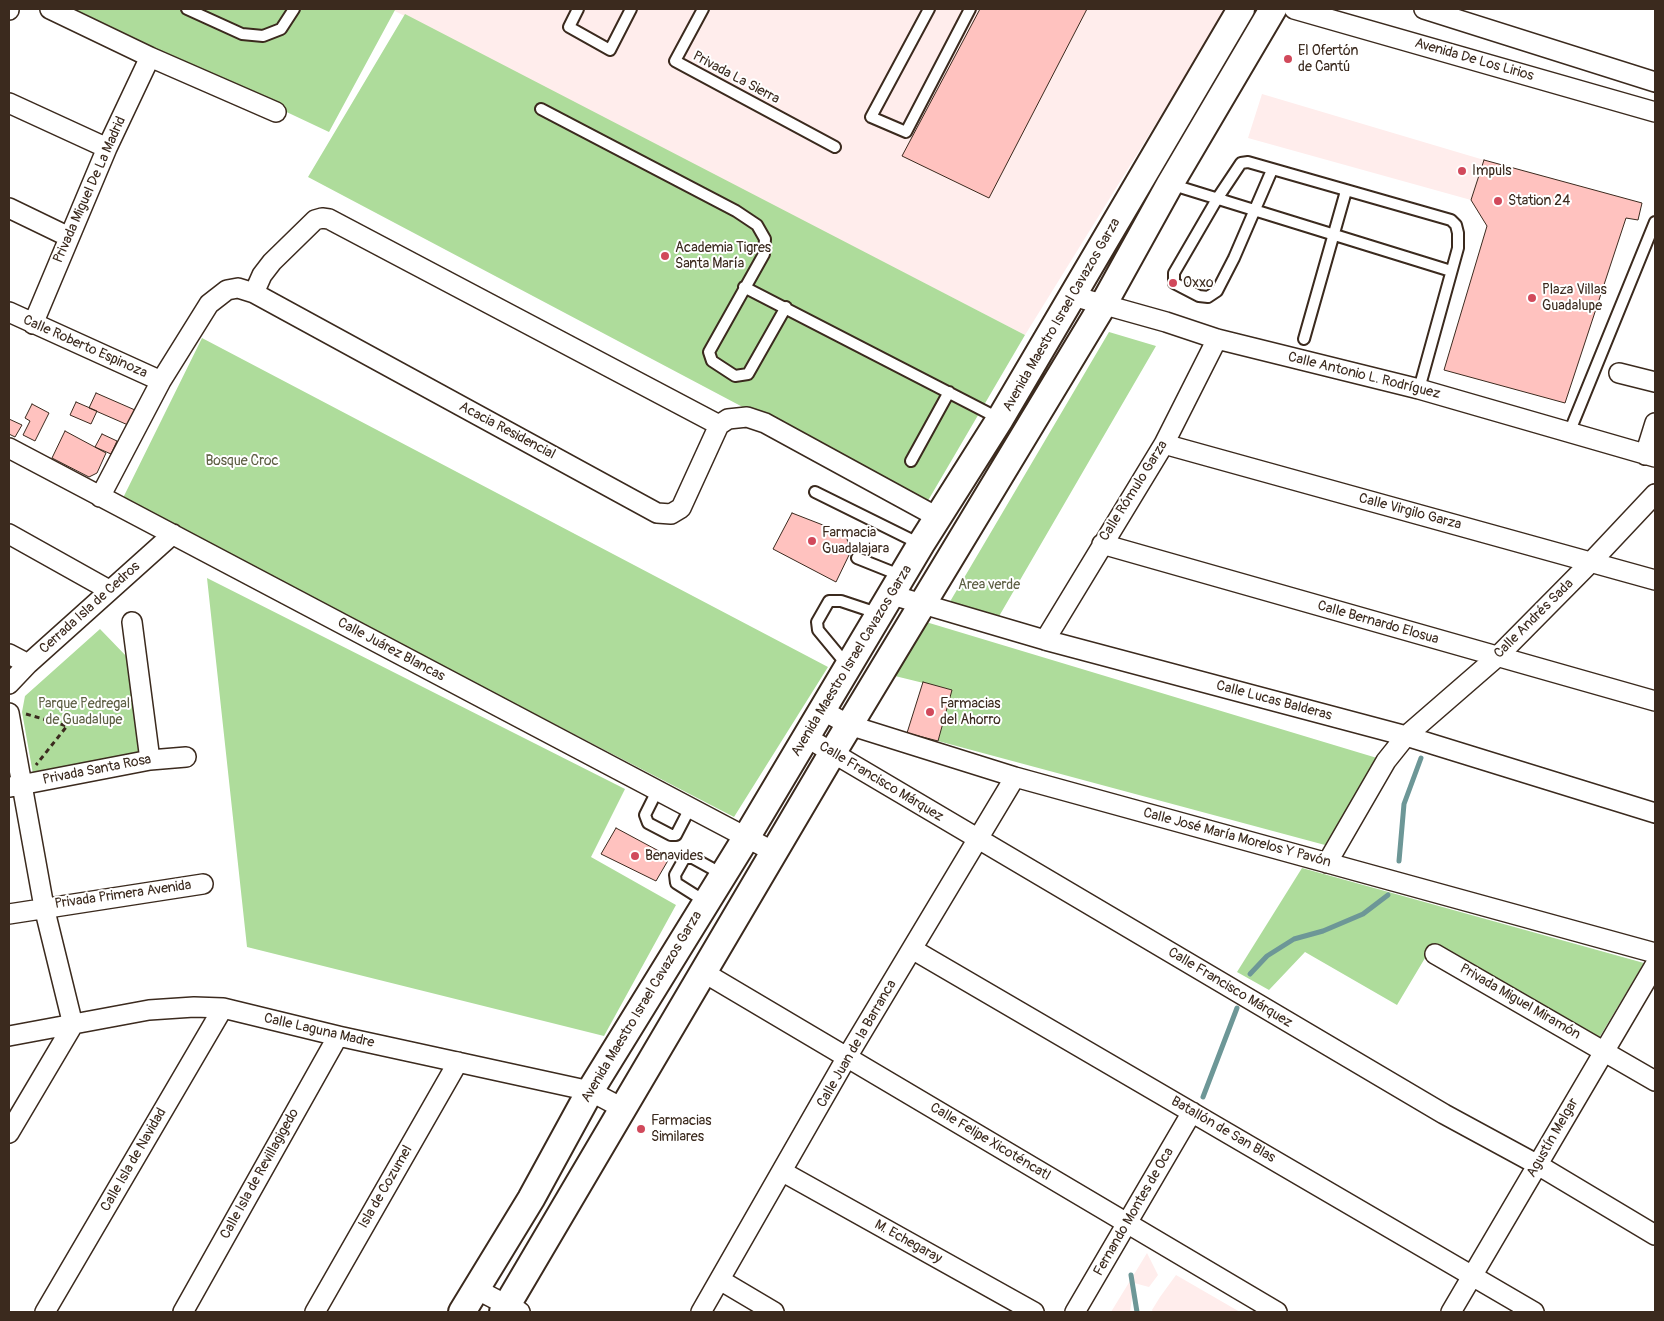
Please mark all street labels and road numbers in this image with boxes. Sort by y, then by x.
street label: Avenida De Los Lirios [1413,35,1535,85]
street label: Privada La Sierra [690,48,782,108]
street label: Privada Miguel De La Madrid [50,114,130,266]
street label: Avenida Maestro Israel Cavazos Garza [1000,215,1124,415]
street label: Calle Roberto Espinoza [20,312,150,382]
street label: Calle Antonio L. Rodríguez [1286,349,1442,403]
street label: Acacia Residencial [456,399,558,463]
street label: Calle Rómulo Garza [1096,438,1172,544]
street label: Calle Virgilo Garza [1357,490,1463,534]
street label: Cerrada Isla de Cedros [36,558,144,658]
street label: Avenida Maestro Israel Cavazos Garza [788,562,916,760]
street label: Calle Andrés Sada [1491,576,1577,662]
street label: Calle Bernardo Elosua [1315,598,1441,648]
street label: Calle Juárez Blancas [334,615,448,685]
street label: Calle Lucas Balderas [1214,677,1334,725]
street label: Calle Francisco Márquez [816,738,946,826]
street label: Privada Santa Rosa [41,751,153,789]
street label: Calle José María Morelos Y Pavón [1141,805,1333,871]
street label: Privada Primera Avenida [53,877,193,913]
street label: Avenida Maestro Israel Cavazos Garza [578,908,706,1106]
street label: Calle Francisco Márquez [1165,944,1295,1032]
street label: Privada Miguel Miramón [1457,961,1583,1043]
street label: Calle Juan de la Barranca [814,977,900,1111]
street label: Calle Laguna Madre [262,1010,376,1052]
street label: Batallón de San Blas [1168,1093,1278,1167]
street label: Agustín Melgar [1524,1095,1582,1181]
street label: Calle Felipe Xicoténcatl [927,1099,1053,1185]
street label: Calle Isla de Navidad [98,1105,170,1215]
street label: Calle Isla de Revillagigedo [217,1106,303,1242]
street label: Isla de Cozumel [356,1143,416,1231]
street label: Fernando Montes de Oca [1090,1145,1178,1279]
street label: M. Echegaray [871,1217,945,1267]

